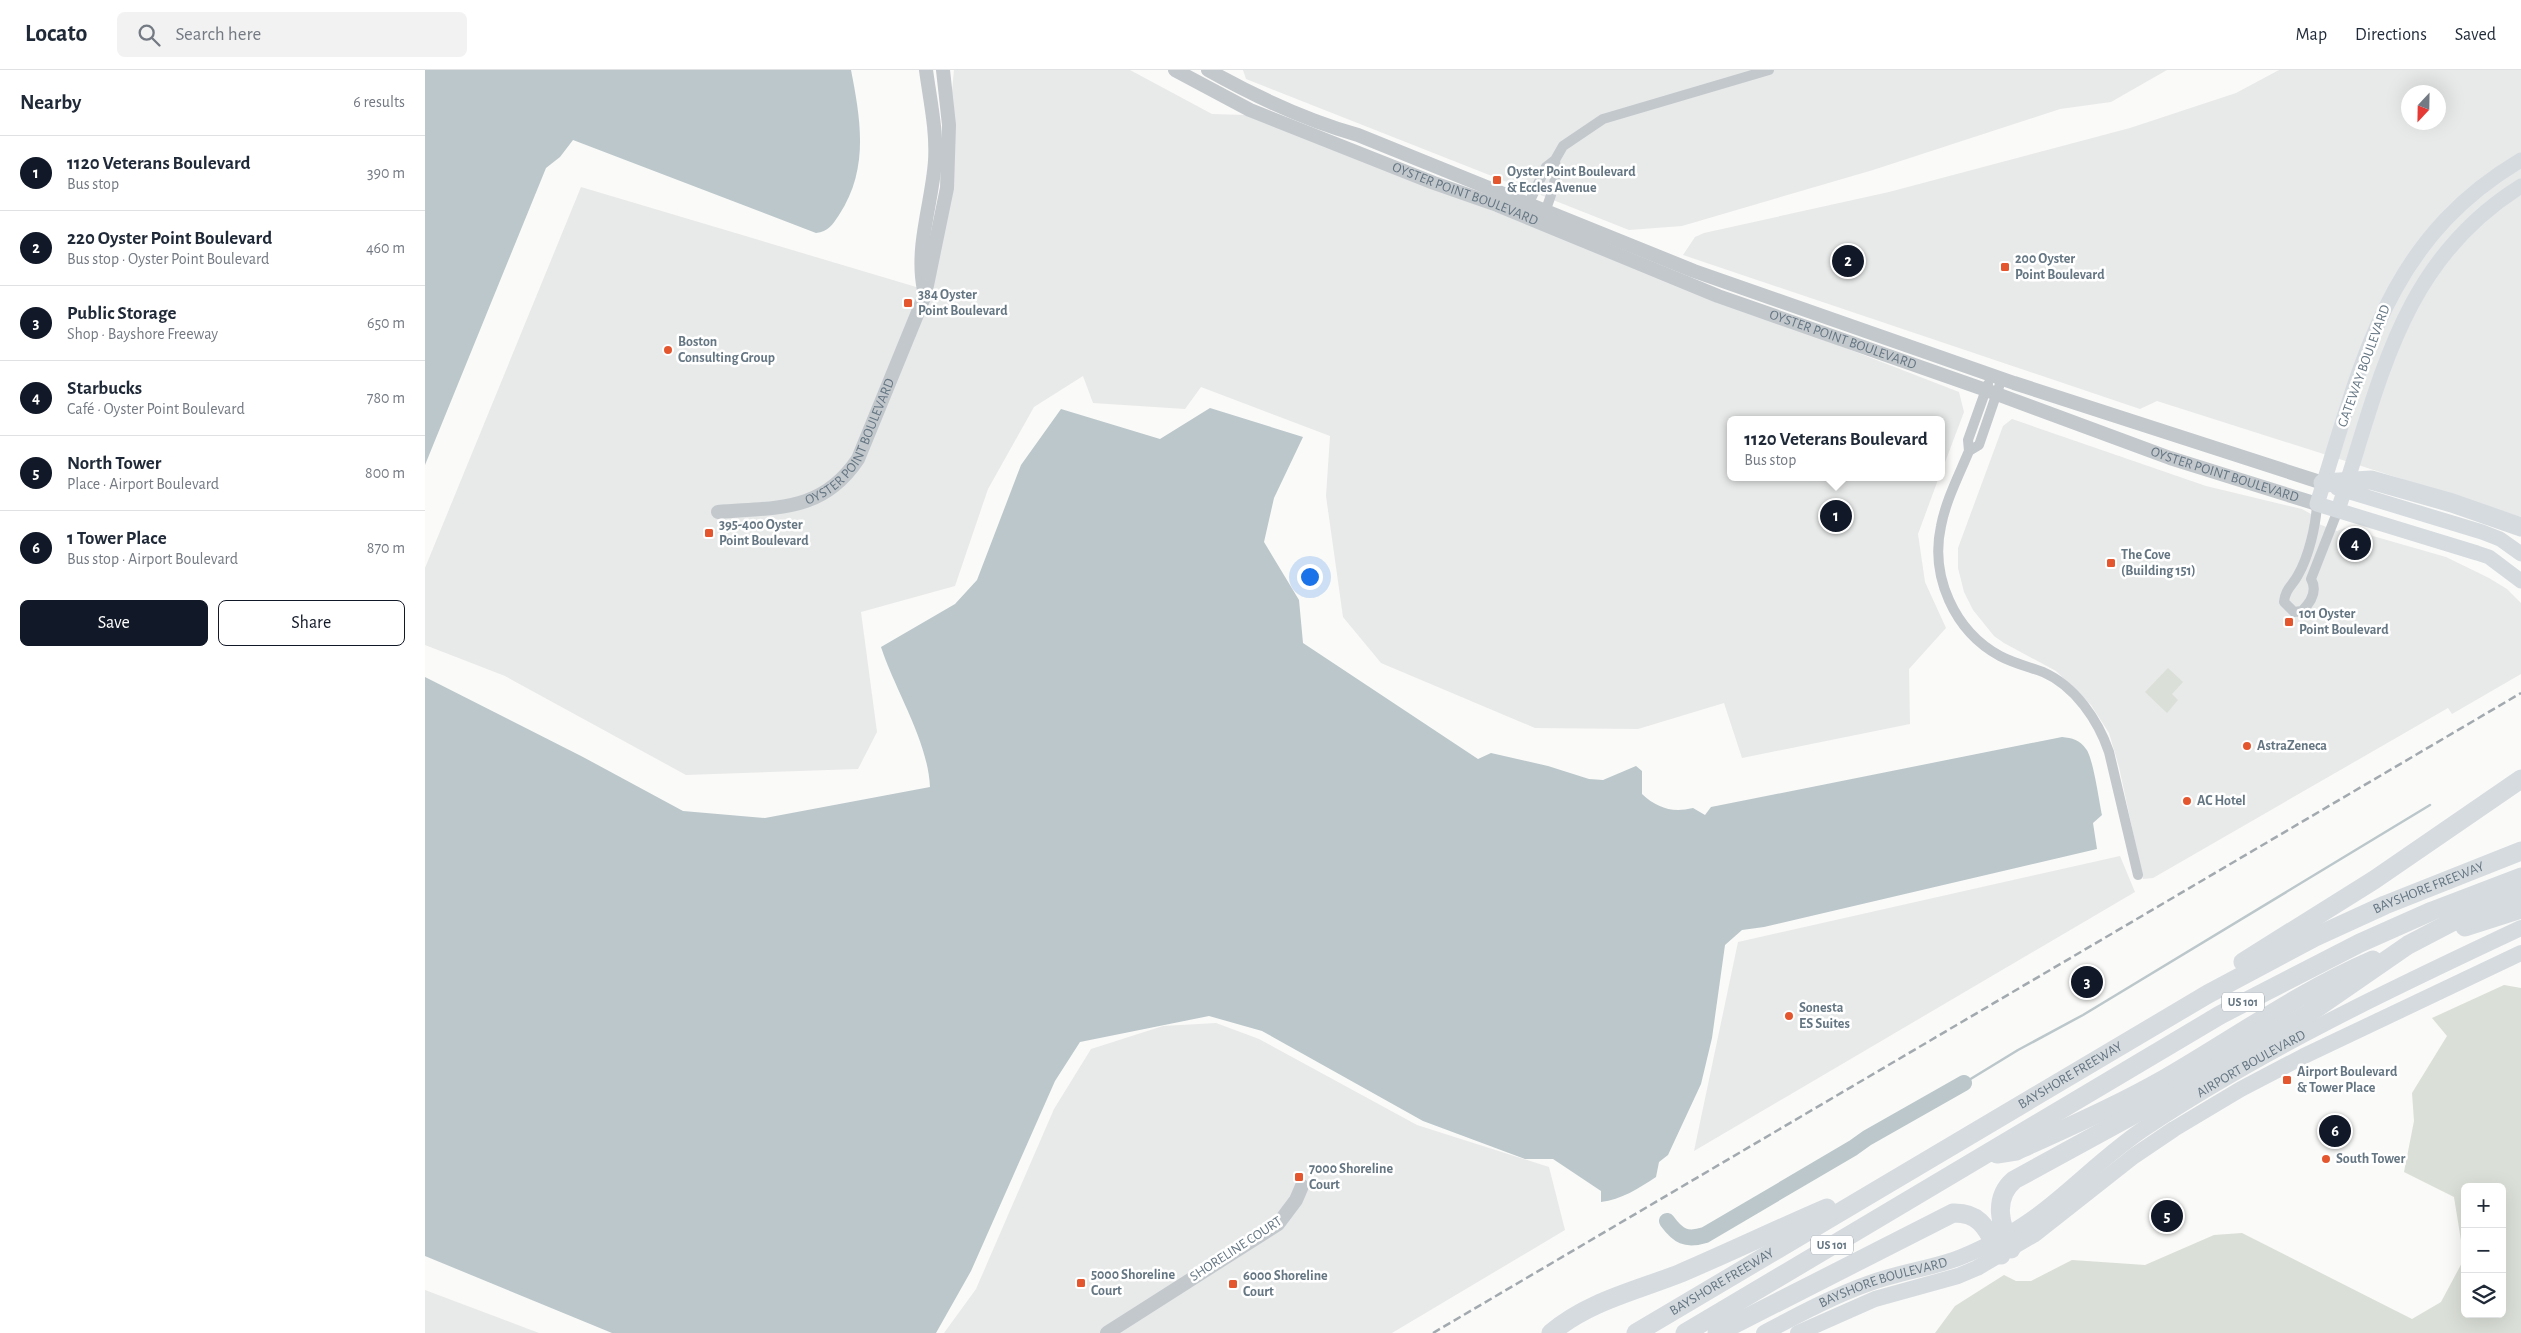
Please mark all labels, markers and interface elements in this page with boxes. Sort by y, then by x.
search box [117,12,467,57]
icon: search [135,21,163,49]
text: Locato [25,22,87,46]
text: Search here [175,25,261,44]
text: Map [2296,26,2327,44]
text: Directions [2355,26,2427,44]
text: Saved [2455,26,2496,44]
north arrow [2401,85,2446,130]
text: Nearby [20,92,81,113]
text: 6 results [353,94,405,110]
text: 1120 Veterans Boulevard [67,154,251,173]
street label: OYSTER POINT BOULEVARD [1390,160,1540,228]
text: 1 [33,165,39,181]
text: 390 m [367,165,405,181]
place label: Oyster Point Boulevard & Eccles Avenue [1507,165,1636,195]
marker: Oyster Point Boulevard & Eccles Avenue [1491,174,1503,186]
text: Bus stop [67,176,119,192]
text: 220 Oyster Point Boulevard [67,229,272,248]
text: 2 [32,240,40,256]
text: 460 m [366,240,405,256]
pin: 2 [1832,242,1864,280]
text: Bus stop · Oyster Point Boulevard [67,251,269,267]
place label: 200 Oyster Point Boulevard [2015,252,2105,282]
marker: 200 Oyster Point Boulevard [1999,261,2011,273]
place label: 384 Oyster Point Boulevard [918,288,1008,318]
marker: 384 Oyster Point Boulevard [902,297,914,309]
street label: GATEWAY BOULEVARD [2335,303,2393,429]
text: Public Storage [67,304,176,323]
street label: OYSTER POINT BOULEVARD [1768,308,1918,372]
text: 3 [33,315,39,331]
text: 650 m [367,315,405,331]
text: Shop · Bayshore Freeway [67,326,218,342]
place label: Boston Consulting Group [678,335,775,365]
marker: Boston Consulting Group [662,344,674,356]
street label: OYSTER POINT BOULEVARD [803,376,897,508]
text: Starbucks [67,379,142,398]
text: 4 [32,390,40,406]
text: 780 m [367,390,405,406]
text: Café · Oyster Point Boulevard [67,401,245,417]
popup [1727,416,1945,481]
text: 1120 Veterans Boulevard [1744,430,1928,449]
street label: OYSTER POINT BOULEVARD [2149,444,2300,505]
text: Bus stop [1744,452,1796,468]
text: North Tower [67,454,161,473]
text: 5 [33,465,39,481]
text: 800 m [365,465,405,481]
text: Place · Airport Boulevard [67,476,219,492]
pin: 1 [1820,497,1852,535]
place label: 395-400 Oyster Point Boulevard [719,518,809,548]
pin: 4 [2339,525,2371,563]
marker: 395-400 Oyster Point Boulevard [703,527,715,539]
text: 1 Tower Place [67,529,167,548]
text: 6 [32,540,40,556]
text: 870 m [367,540,405,556]
place label: The Cove (Building 151) [2121,548,2196,578]
text: Bus stop · Airport Boulevard [67,551,238,567]
marker: The Cove (Building 151) [2105,557,2117,569]
your location [1297,564,1323,590]
button: Save [20,600,208,646]
button: Share [218,600,405,646]
place label: 101 Oyster Point Boulevard [2299,607,2389,637]
marker: 101 Oyster Point Boulevard [2283,616,2295,628]
place label: AstraZeneca [2257,739,2327,753]
marker: AstraZeneca [2241,740,2253,752]
place label: AC Hotel [2197,794,2246,808]
marker: AC Hotel [2181,795,2193,807]
street label: BAYSHORE FREEWAY [2371,859,2487,916]
pin: 3 [2071,963,2103,1001]
road number: US 101 [2222,992,2264,1012]
place label: Sonesta ES Suites [1799,1001,1850,1031]
marker: Sonesta ES Suites [1783,1010,1795,1022]
street label: AIRPORT BOULEVARD [2194,1028,2308,1100]
street label: BAYSHORE FREEWAY [2016,1039,2125,1112]
place label: Airport Boulevard & Tower Place [2297,1065,2398,1095]
marker: Airport Boulevard & Tower Place [2281,1074,2293,1086]
pin: 6 [2319,1112,2351,1150]
place label: South Tower [2336,1152,2405,1166]
marker: South Tower [2320,1153,2332,1165]
place label: 7000 Shoreline Court [1309,1162,1393,1192]
marker: 7000 Shoreline Court [1293,1171,1305,1183]
map controls [2461,1183,2506,1318]
button: + [2461,1183,2506,1228]
pin: 5 [2151,1197,2183,1235]
street label: SHORELINE COURT [1187,1214,1285,1284]
button: − [2461,1228,2506,1273]
road number: US 101 [1811,1236,1853,1254]
street label: BAYSHORE FREEWAY [1668,1245,1777,1318]
street label: BAYSHORE BOULEVARD [1817,1255,1949,1311]
place label: 5000 Shoreline Court [1091,1268,1175,1298]
place label: 6000 Shoreline Court [1243,1269,1328,1299]
button: layers [2461,1273,2506,1318]
marker: 5000 Shoreline Court [1075,1277,1087,1289]
marker: 6000 Shoreline Court [1227,1278,1239,1290]

